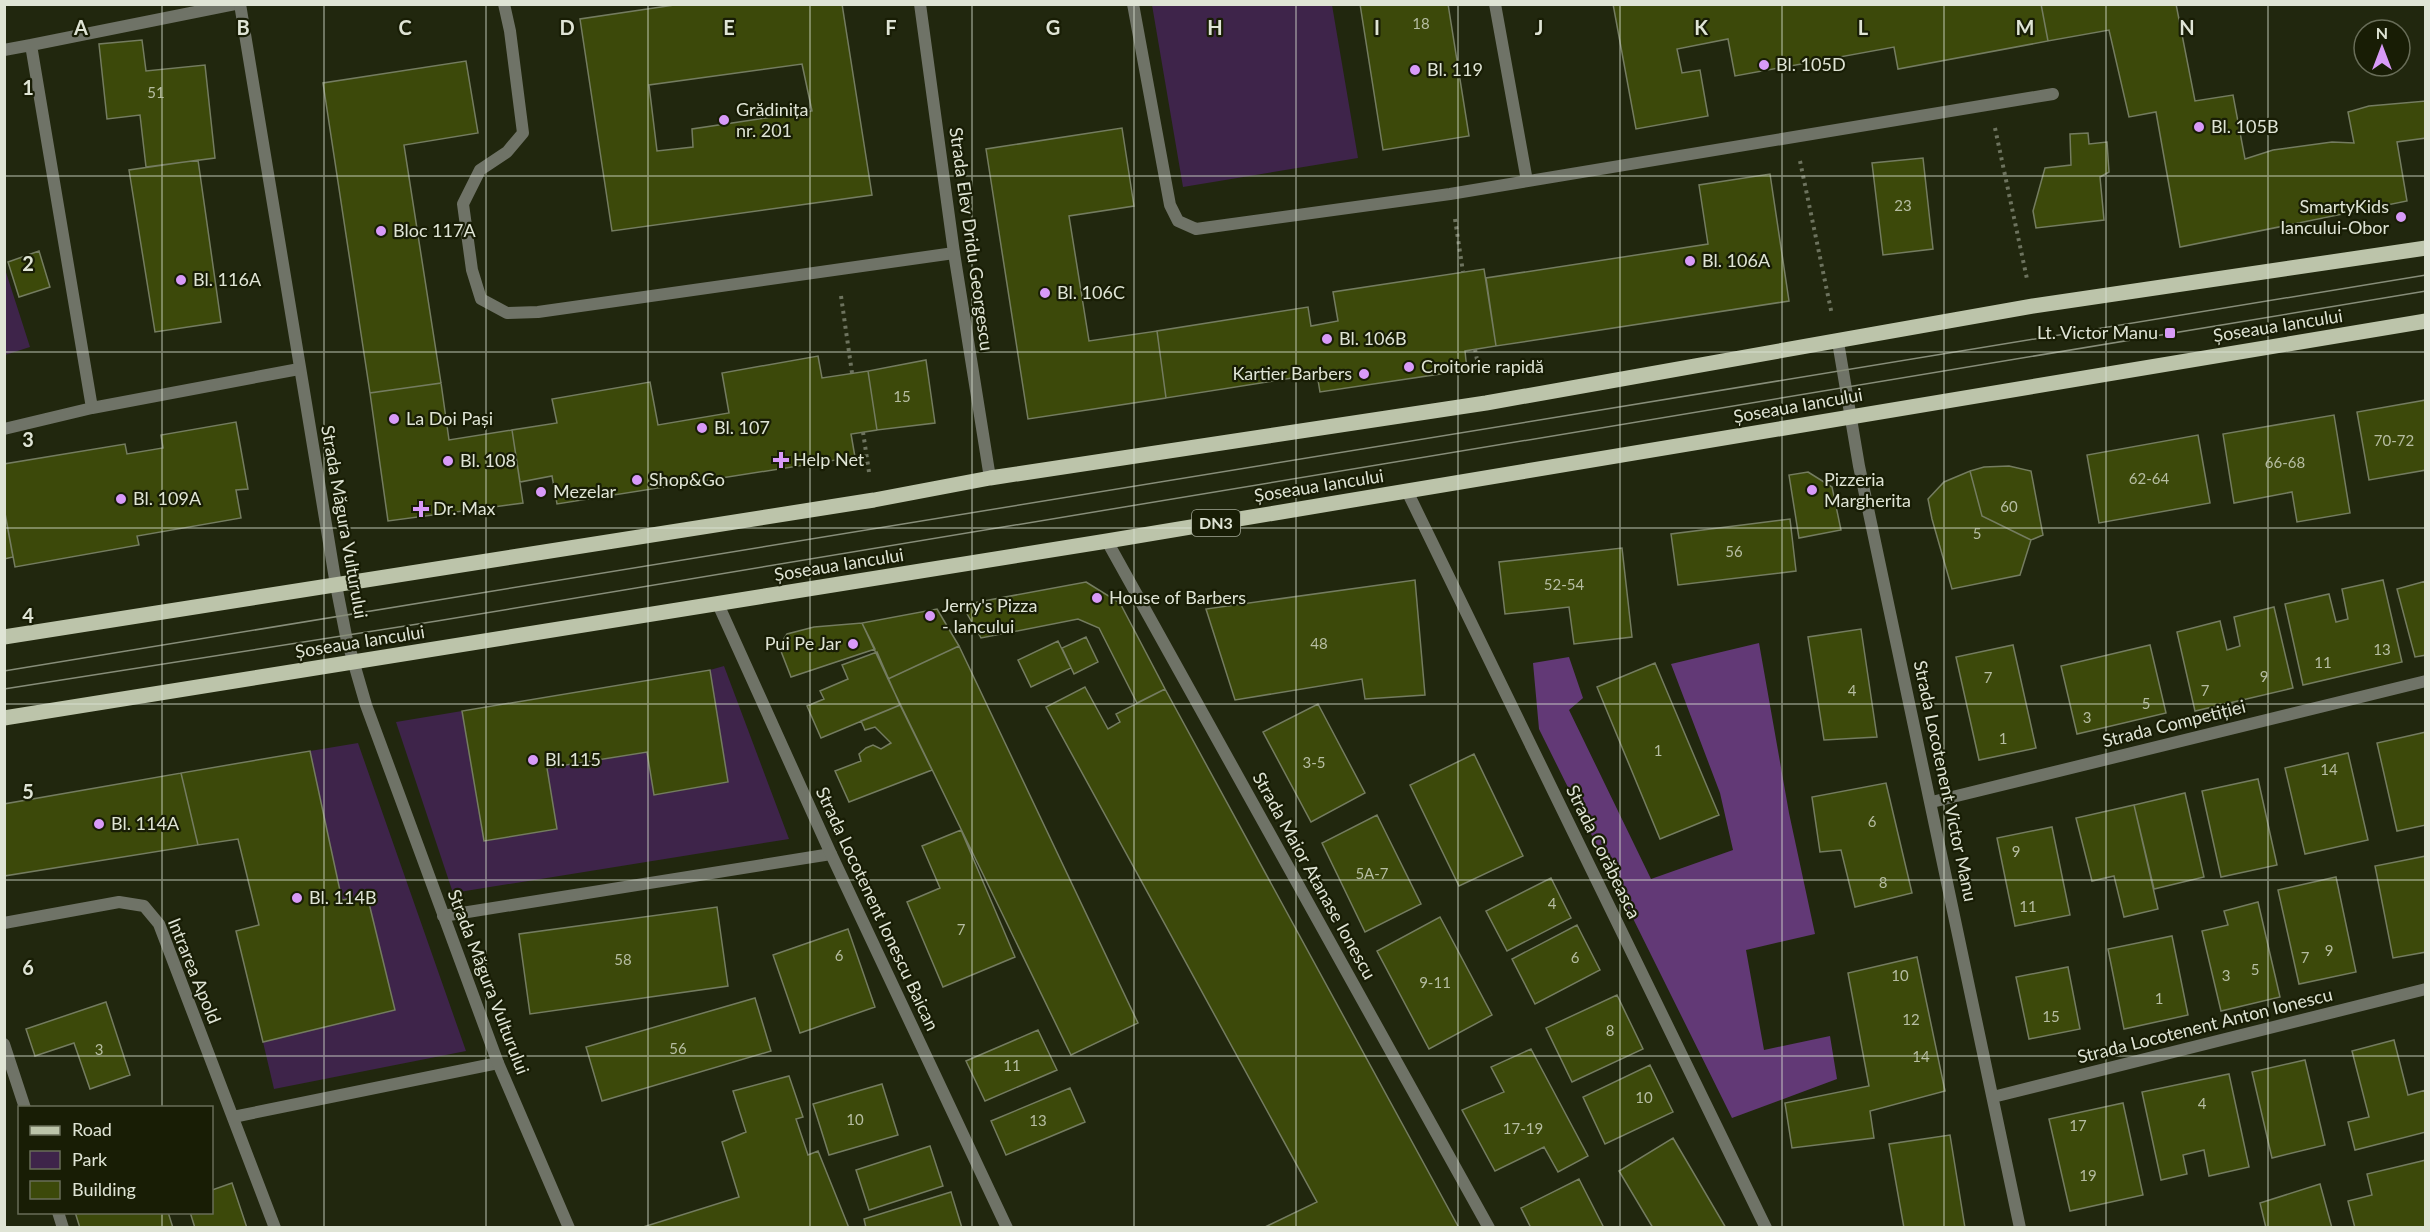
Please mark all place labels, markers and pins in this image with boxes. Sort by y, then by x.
place label: Bl. 105D [1776,53,1846,75]
place label: Bl. 119 [1427,58,1483,80]
marker: Bl. 105D [1757,58,1771,72]
marker: Bl. 119 [1408,63,1422,77]
place label: Grădinița nr. 201 [736,98,809,141]
marker: Grădinița nr. 201 [717,113,731,127]
place label: Bl. 105B [2211,115,2279,137]
marker: Bl. 105B [2192,120,2206,134]
place label: SmartyKids Iancului-Obor [2280,195,2389,238]
marker: SmartyKids Iancului-Obor [2394,210,2408,224]
place label: Bloc 117A [393,219,476,241]
marker: Bloc 117A [374,224,388,238]
place label: Bl. 106A [1702,249,1771,271]
marker: Bl. 106A [1683,254,1697,268]
place label: Bl. 116A [193,268,262,290]
marker: Bl. 116A [174,273,188,287]
place label: Bl. 106C [1057,281,1125,303]
marker: Bl. 106C [1038,286,1052,300]
place label: Lt. Victor Manu [2037,321,2158,343]
marker: Lt. Victor Manu [2163,326,2177,340]
place label: Bl. 106B [1339,327,1407,349]
marker: Bl. 106B [1320,332,1334,346]
place label: Croitorie rapidă [1421,355,1544,377]
marker: Croitorie rapidă [1402,360,1416,374]
place label: Kartier Barbers [1232,362,1352,384]
marker: Kartier Barbers [1357,367,1371,381]
place label: La Doi Pași [406,407,493,429]
marker: La Doi Pași [387,412,401,426]
place label: Bl. 107 [714,416,770,438]
marker: Bl. 107 [695,421,709,435]
place label: Help Net [793,448,865,470]
place label: Bl. 108 [460,449,516,471]
marker: Help Net [774,453,788,467]
marker: Bl. 108 [441,454,455,468]
place label: Shop&Go [649,468,725,490]
place label: Pizzeria Margherita [1824,468,1911,511]
marker: Shop&Go [630,473,644,487]
place label: Mezelar [553,480,617,502]
marker: Pizzeria Margherita [1805,483,1819,497]
marker: Mezelar [534,485,548,499]
place label: Bl. 109A [133,487,202,509]
marker: Bl. 109A [114,492,128,506]
place label: Dr. Max [433,497,496,519]
marker: Dr. Max [414,502,428,516]
place label: House of Barbers [1109,586,1246,608]
marker: House of Barbers [1090,591,1104,605]
place label: Jerry's Pizza - Iancului [942,594,1037,637]
marker: Jerry's Pizza - Iancului [923,609,937,623]
place label: Pui Pe Jar [765,632,841,654]
marker: Pui Pe Jar [846,637,860,651]
place label: Bl. 115 [545,748,601,770]
marker: Bl. 115 [526,753,540,767]
place label: Bl. 114A [111,812,180,834]
marker: Bl. 114A [92,817,106,831]
place label: Bl. 114B [309,886,377,908]
marker: Bl. 114B [290,891,304,905]

